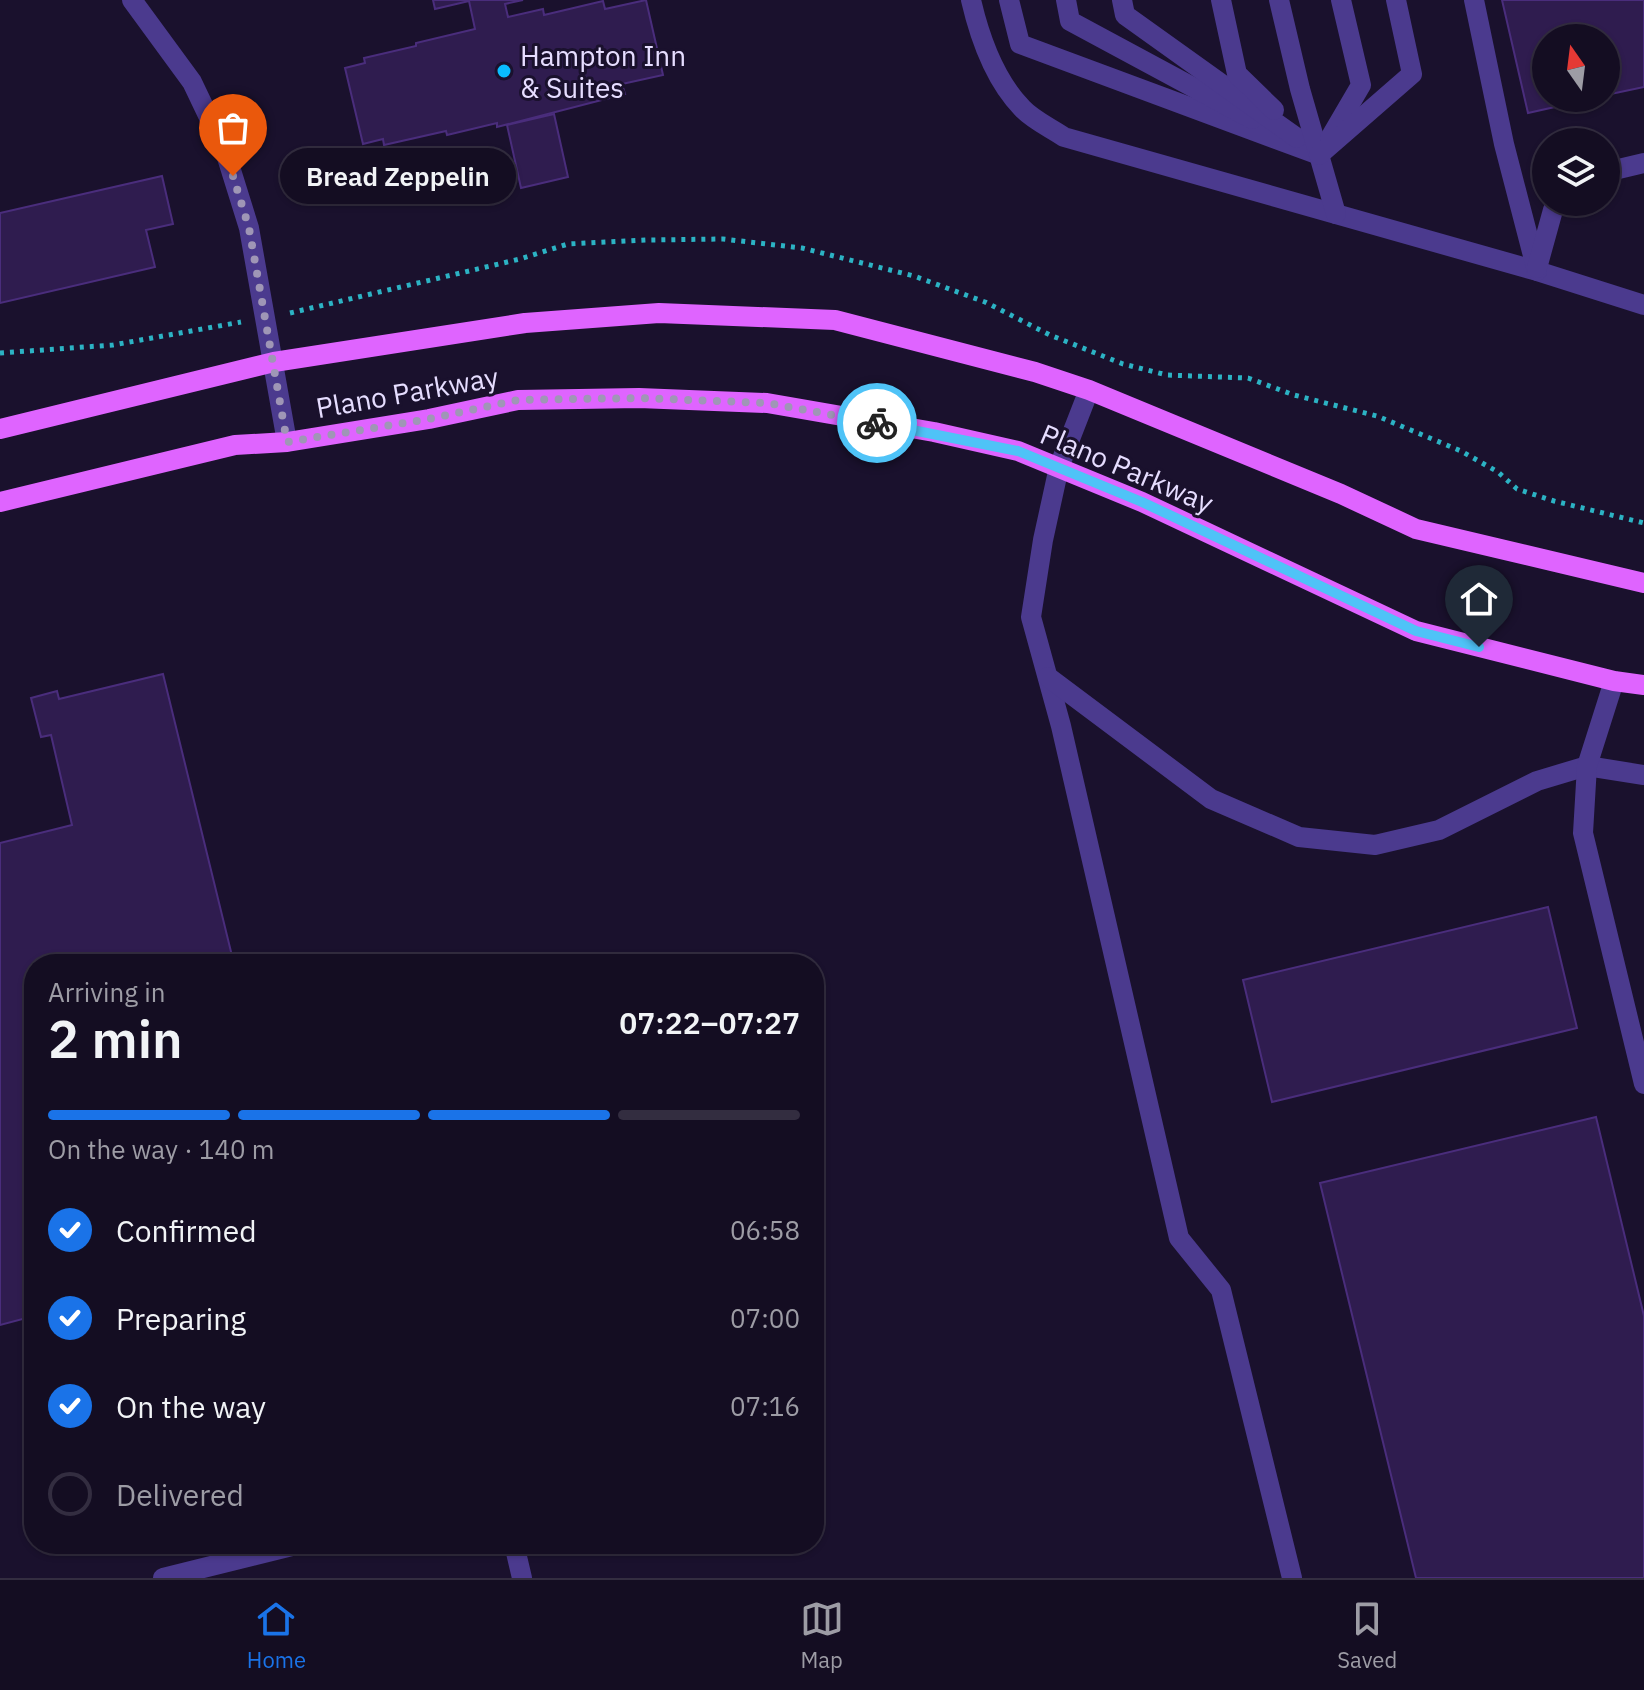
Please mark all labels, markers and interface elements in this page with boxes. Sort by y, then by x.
north arrow [1532,24,1620,112]
map controls [1532,24,1620,216]
place label: Hampton Inn & Suites [520,37,686,106]
marker: Hampton Inn & Suites [495,62,513,80]
pin [199,94,267,176]
icon: bag [211,106,255,150]
button: layers [1532,128,1620,216]
callout: Bread Zeppelin [281,148,517,204]
text: Bread Zeppelin [306,159,490,193]
street label: Plano Parkway [313,358,501,426]
courier [837,383,917,463]
icon: bike [855,401,899,445]
street label: Plano Parkway [1035,415,1219,521]
pin [1445,565,1513,647]
icon: home [1457,577,1501,621]
text: Arriving in [48,975,165,1009]
text: 07:22–07:27 [619,1003,800,1042]
text: 2 min [48,1005,183,1072]
text: On the way · 140 m [48,1132,274,1166]
icon: check [48,1208,92,1252]
text: Confirmed [116,1211,257,1250]
text: 06:58 [730,1213,800,1247]
icon: check [48,1296,92,1340]
text: Preparing [116,1299,246,1338]
text: 07:00 [730,1301,800,1335]
icon: check [48,1384,92,1428]
text: On the way [116,1387,266,1426]
text: 07:16 [730,1389,800,1423]
text: Delivered [116,1475,244,1514]
tab: Home [247,1597,306,1674]
tab: Map [800,1597,844,1674]
tab: Saved [1337,1597,1397,1674]

